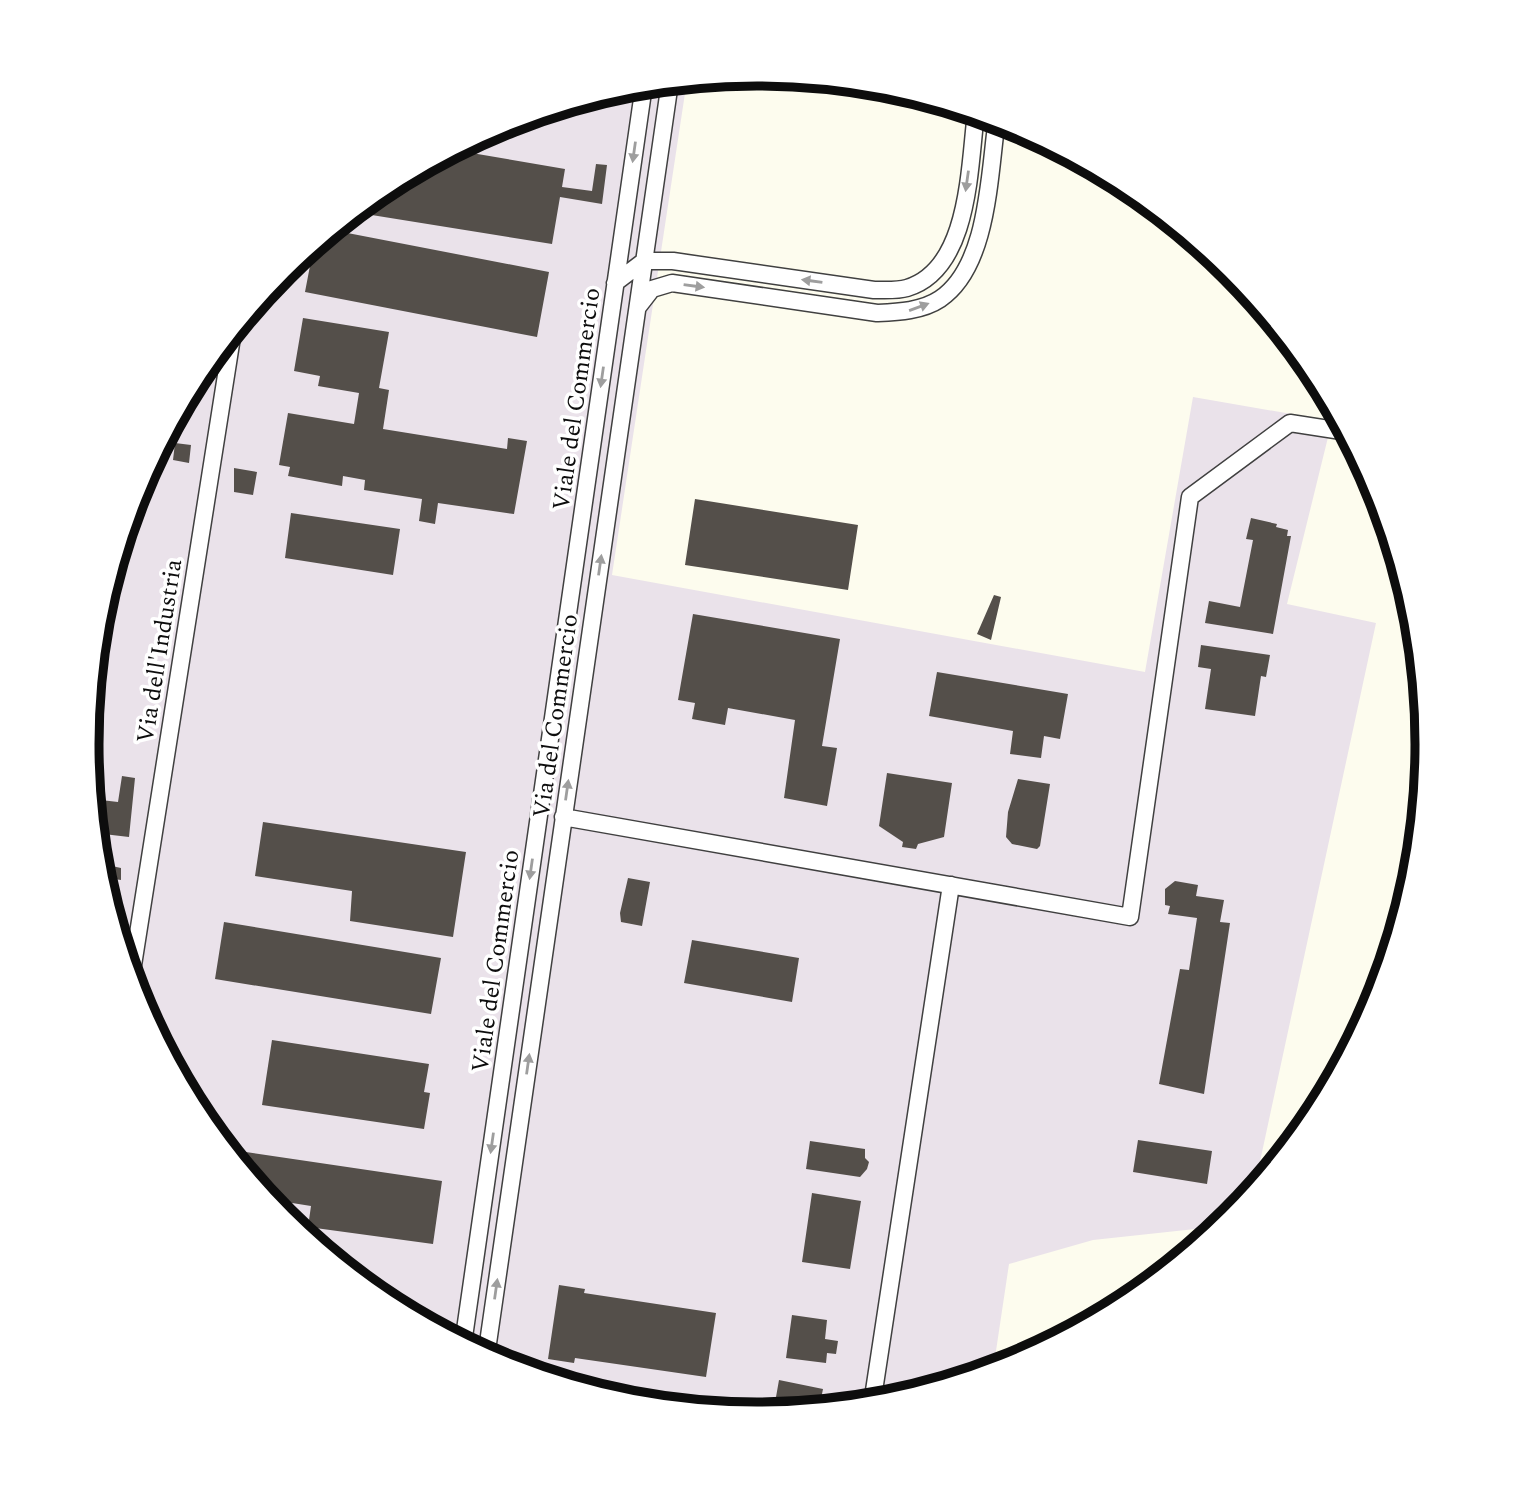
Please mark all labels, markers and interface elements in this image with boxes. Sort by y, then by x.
one-way arrow [628,141,639,163]
one-way arrow [961,170,972,192]
one-way arrow [800,275,822,286]
one-way arrow [683,281,705,292]
street label: Viale del Commercio [544,286,610,513]
one-way arrow [908,301,929,312]
one-way arrow [596,367,607,389]
one-way arrow [594,554,605,576]
street label: Via dell'Industria [128,556,192,746]
street label: Via del Commercio [524,612,588,821]
one-way arrow [562,779,573,801]
street label: Viale del Commercio [463,848,529,1075]
one-way arrow [525,859,536,881]
one-way arrow [523,1053,534,1075]
one-way arrow [486,1132,497,1154]
one-way arrow [490,1278,501,1300]

